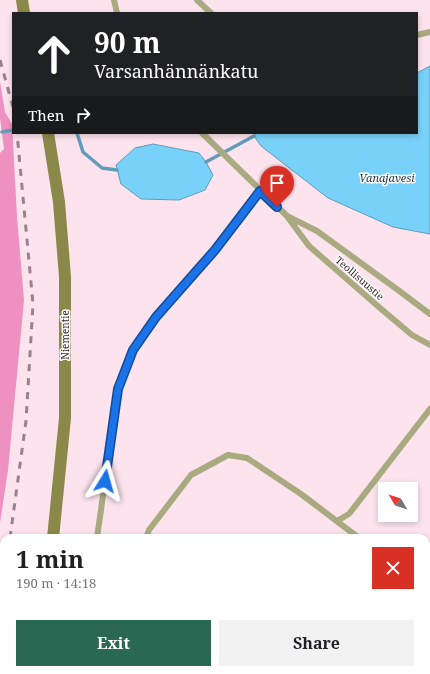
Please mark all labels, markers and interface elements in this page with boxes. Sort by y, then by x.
text: 90 m [94,23,161,61]
icon: ahead [28,28,80,80]
text: Varsanhännänkatu [94,59,259,83]
icon: right [72,104,94,126]
text: Then [28,105,64,125]
pin [260,166,294,207]
water label: Vanajavesi [359,170,415,185]
icon: arrive [266,172,288,194]
street label: Teollisuustie [333,253,387,303]
street label: Niementie [58,310,72,360]
position arrow [84,460,126,502]
north arrow [378,482,418,522]
map controls [378,482,418,522]
text: 1 min [16,542,84,575]
button: close [372,547,414,589]
text: 190 m · 14:18 [16,574,96,592]
button: Exit [16,620,211,666]
button: Share [219,620,414,666]

